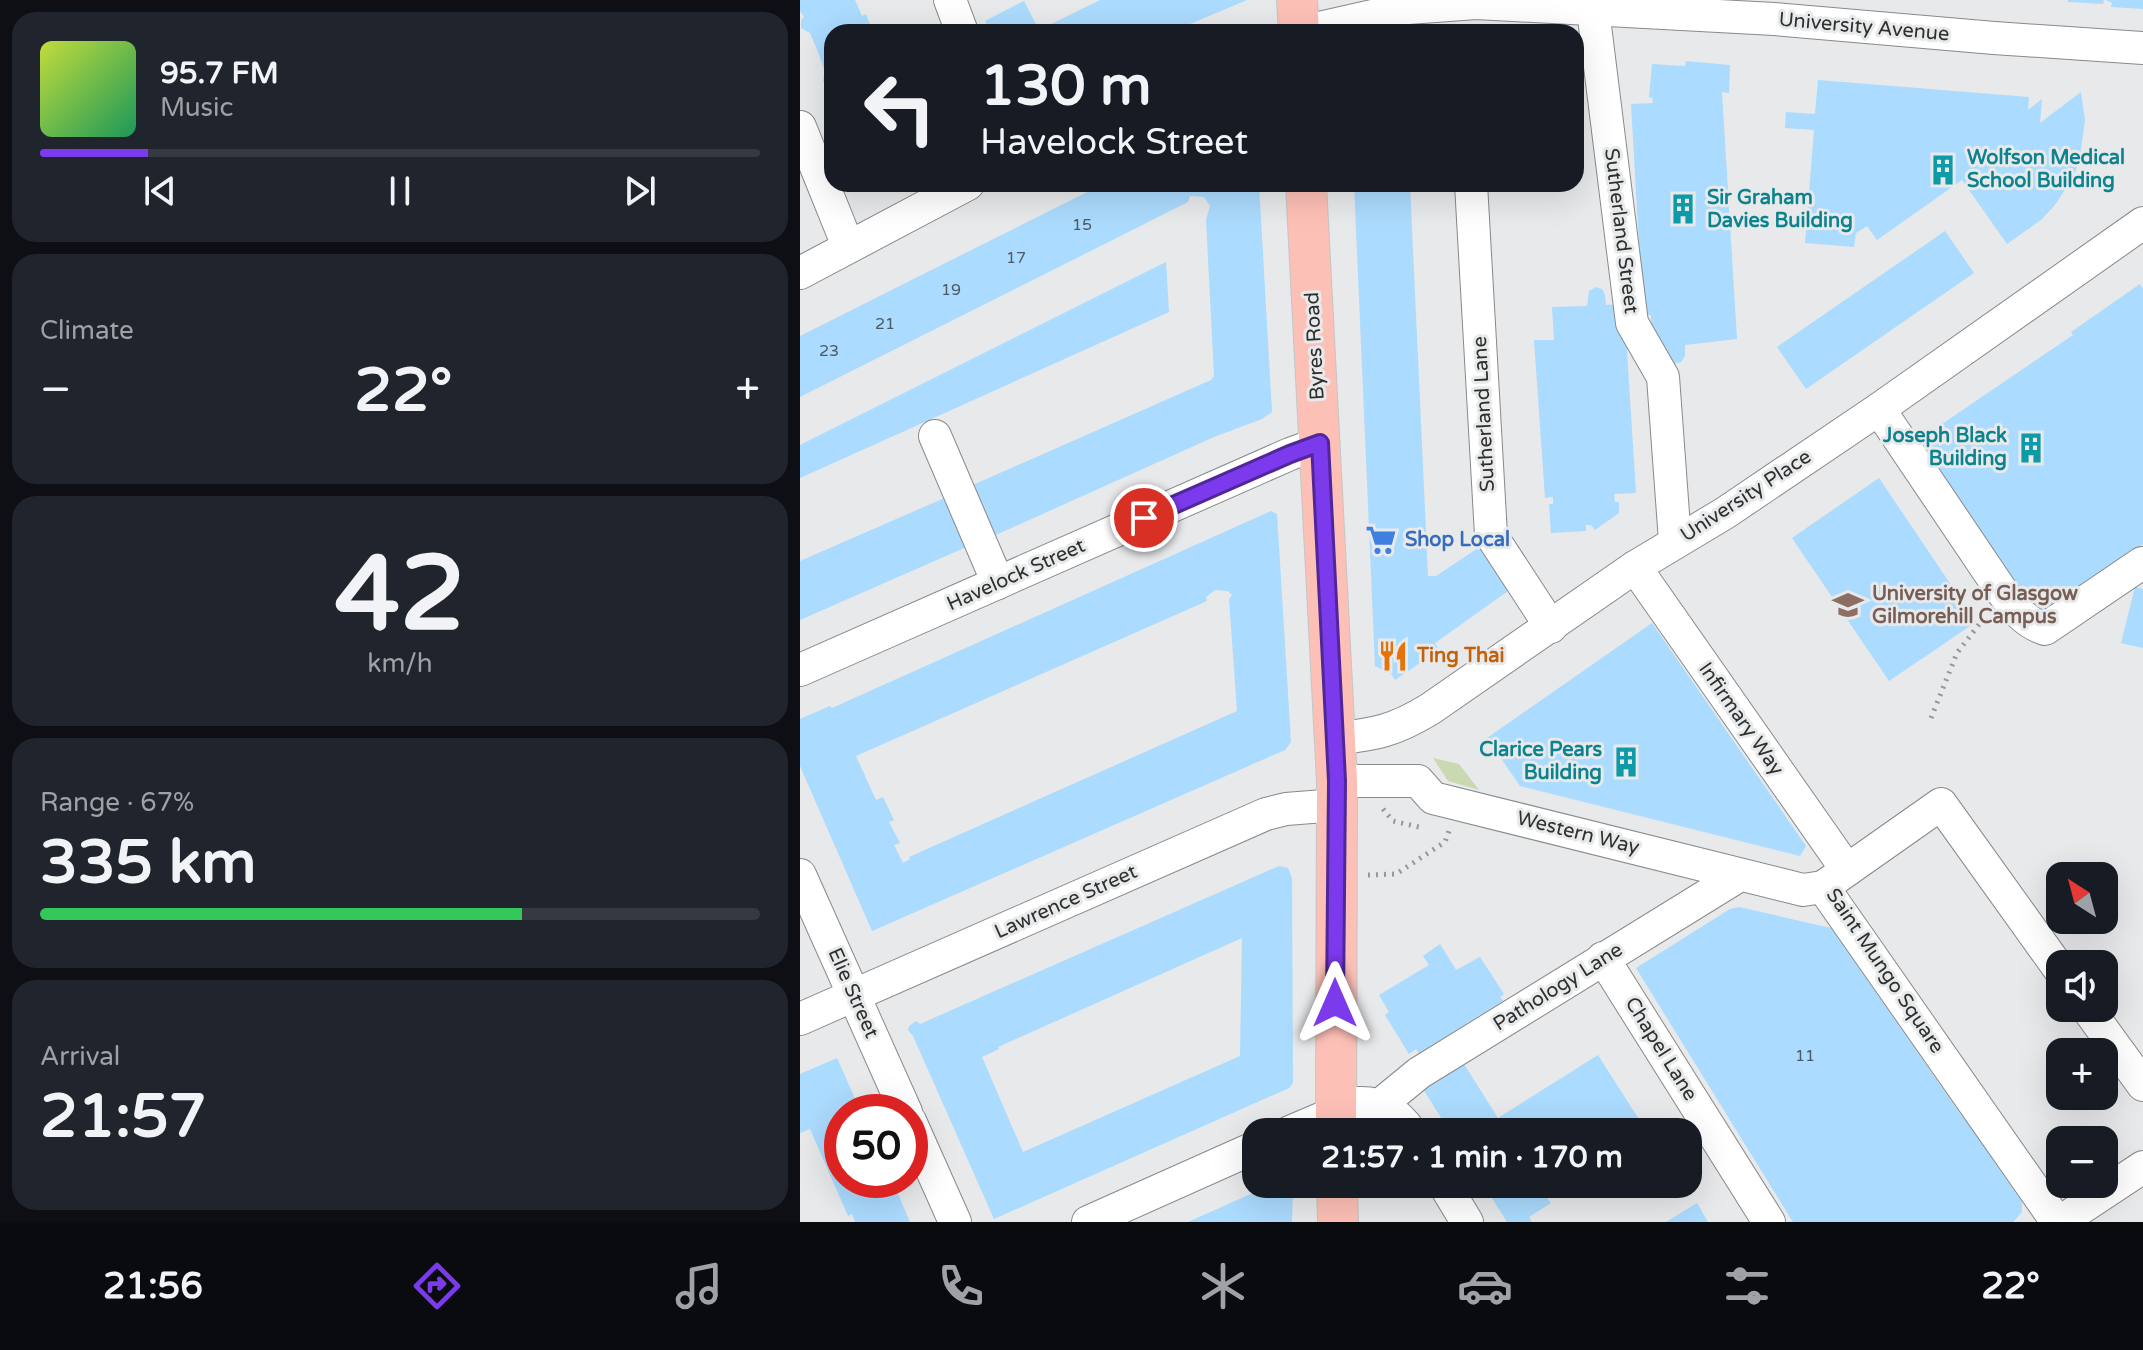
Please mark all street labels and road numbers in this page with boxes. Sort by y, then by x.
street label: University Avenue [1778,8,1950,46]
street label: Sutherland Street [1599,147,1643,315]
street label: Byres Road [1300,291,1330,401]
street label: Sutherland Lane [1468,336,1500,492]
street label: University Place [1676,445,1816,547]
street label: Havelock Street [943,534,1089,616]
street label: Infirmary Way [1693,658,1789,780]
street label: Western Way [1514,806,1642,860]
street label: Lawrence Street [991,860,1141,944]
street label: Saint Mungo Square [1821,884,1949,1058]
street label: Pathology Lane [1489,938,1627,1036]
street label: Elie Street [822,944,884,1042]
street label: Chapel Lane [1620,993,1702,1105]

